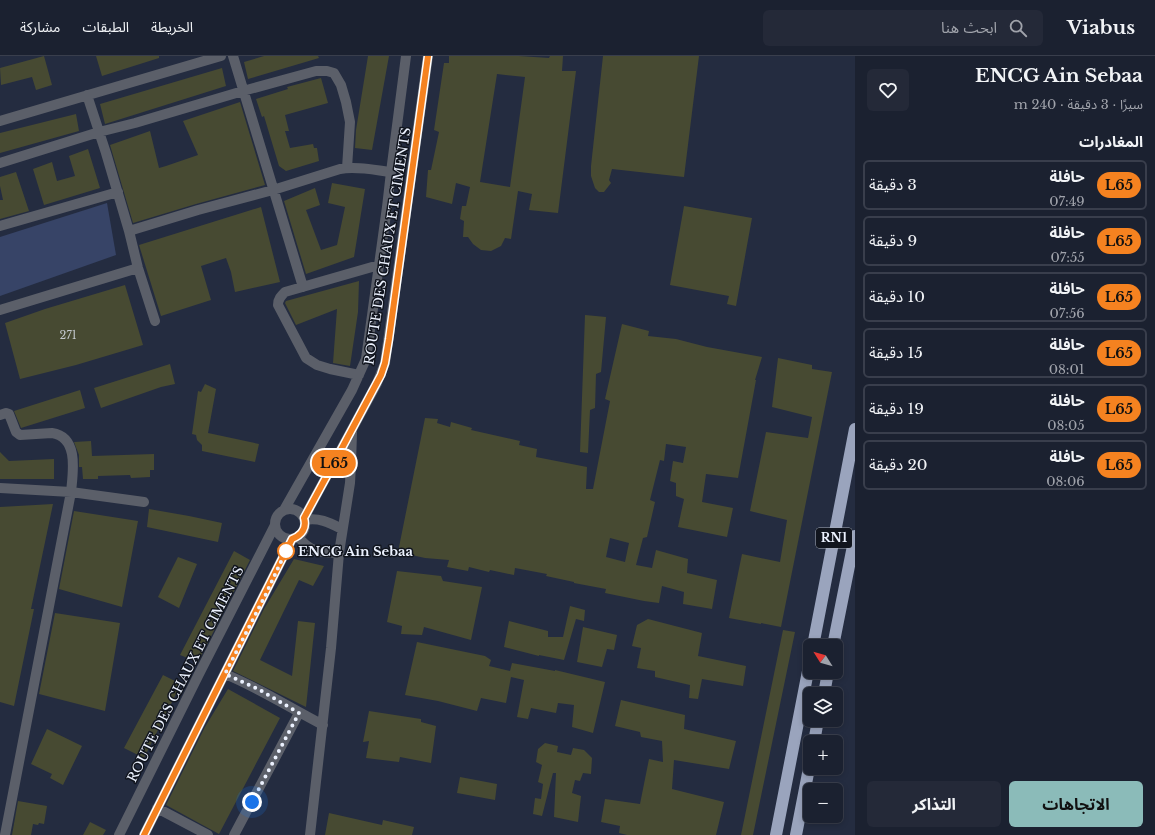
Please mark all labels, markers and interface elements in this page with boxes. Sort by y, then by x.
search box [763,10,1043,46]
text: Viabus [1067,16,1135,39]
icon: search [1007,17,1029,39]
text: مشاركة [20,18,60,36]
text: الطبقات [82,18,129,36]
text: الخريطة [151,18,193,36]
text: ابحث هنا [941,18,997,37]
text: ENCG Ain Sebaa [975,64,1143,87]
button: heart [867,69,909,111]
text: سيرًا · 3 دقيقة · 240 m [1014,96,1143,113]
street label: ROUTE DES CHAUX ET CIMENTS [360,126,415,366]
text: المغادرات [1079,132,1143,151]
text: حافلة [1049,167,1085,186]
text: 3 دقيقة [869,175,917,194]
text: L65 [1105,176,1133,194]
text: 07:49 [1049,193,1085,210]
text: حافلة [1049,223,1085,242]
text: 9 دقيقة [869,231,917,250]
text: L65 [1105,232,1133,250]
text: 07:55 [1050,249,1085,266]
text: حافلة [1049,279,1085,298]
text: 10 دقيقة [869,287,925,306]
text: L65 [1105,288,1133,306]
text: 07:56 [1049,305,1085,322]
house number: 271 [59,328,77,342]
text: حافلة [1049,335,1085,354]
text: 15 دقيقة [869,343,923,362]
text: L65 [1105,344,1133,362]
text: 08:01 [1049,361,1085,378]
text: حافلة [1049,391,1085,410]
text: 19 دقيقة [869,399,924,418]
text: L65 [1105,400,1133,418]
text: 08:05 [1047,417,1085,434]
text: حافلة [1049,447,1085,466]
line badge: L65 [311,450,357,476]
text: L65 [320,454,348,472]
text: 20 دقيقة [869,455,927,474]
text: L65 [1105,456,1133,474]
text: 08:06 [1046,473,1085,490]
road number: RN1 [816,528,852,548]
marker: ENCG Ain Sebaa [277,542,295,560]
place label: ENCG Ain Sebaa [298,543,413,560]
street label: ROUTE DES CHAUX ET CIMENTS [123,563,248,785]
north arrow [803,639,843,679]
map controls [803,639,843,823]
button: layers [803,687,843,727]
button: + [803,735,843,775]
button: التذاكر [867,781,1001,827]
button: الاتجاهات [1009,781,1143,827]
button: − [803,783,843,823]
your location [242,792,262,812]

